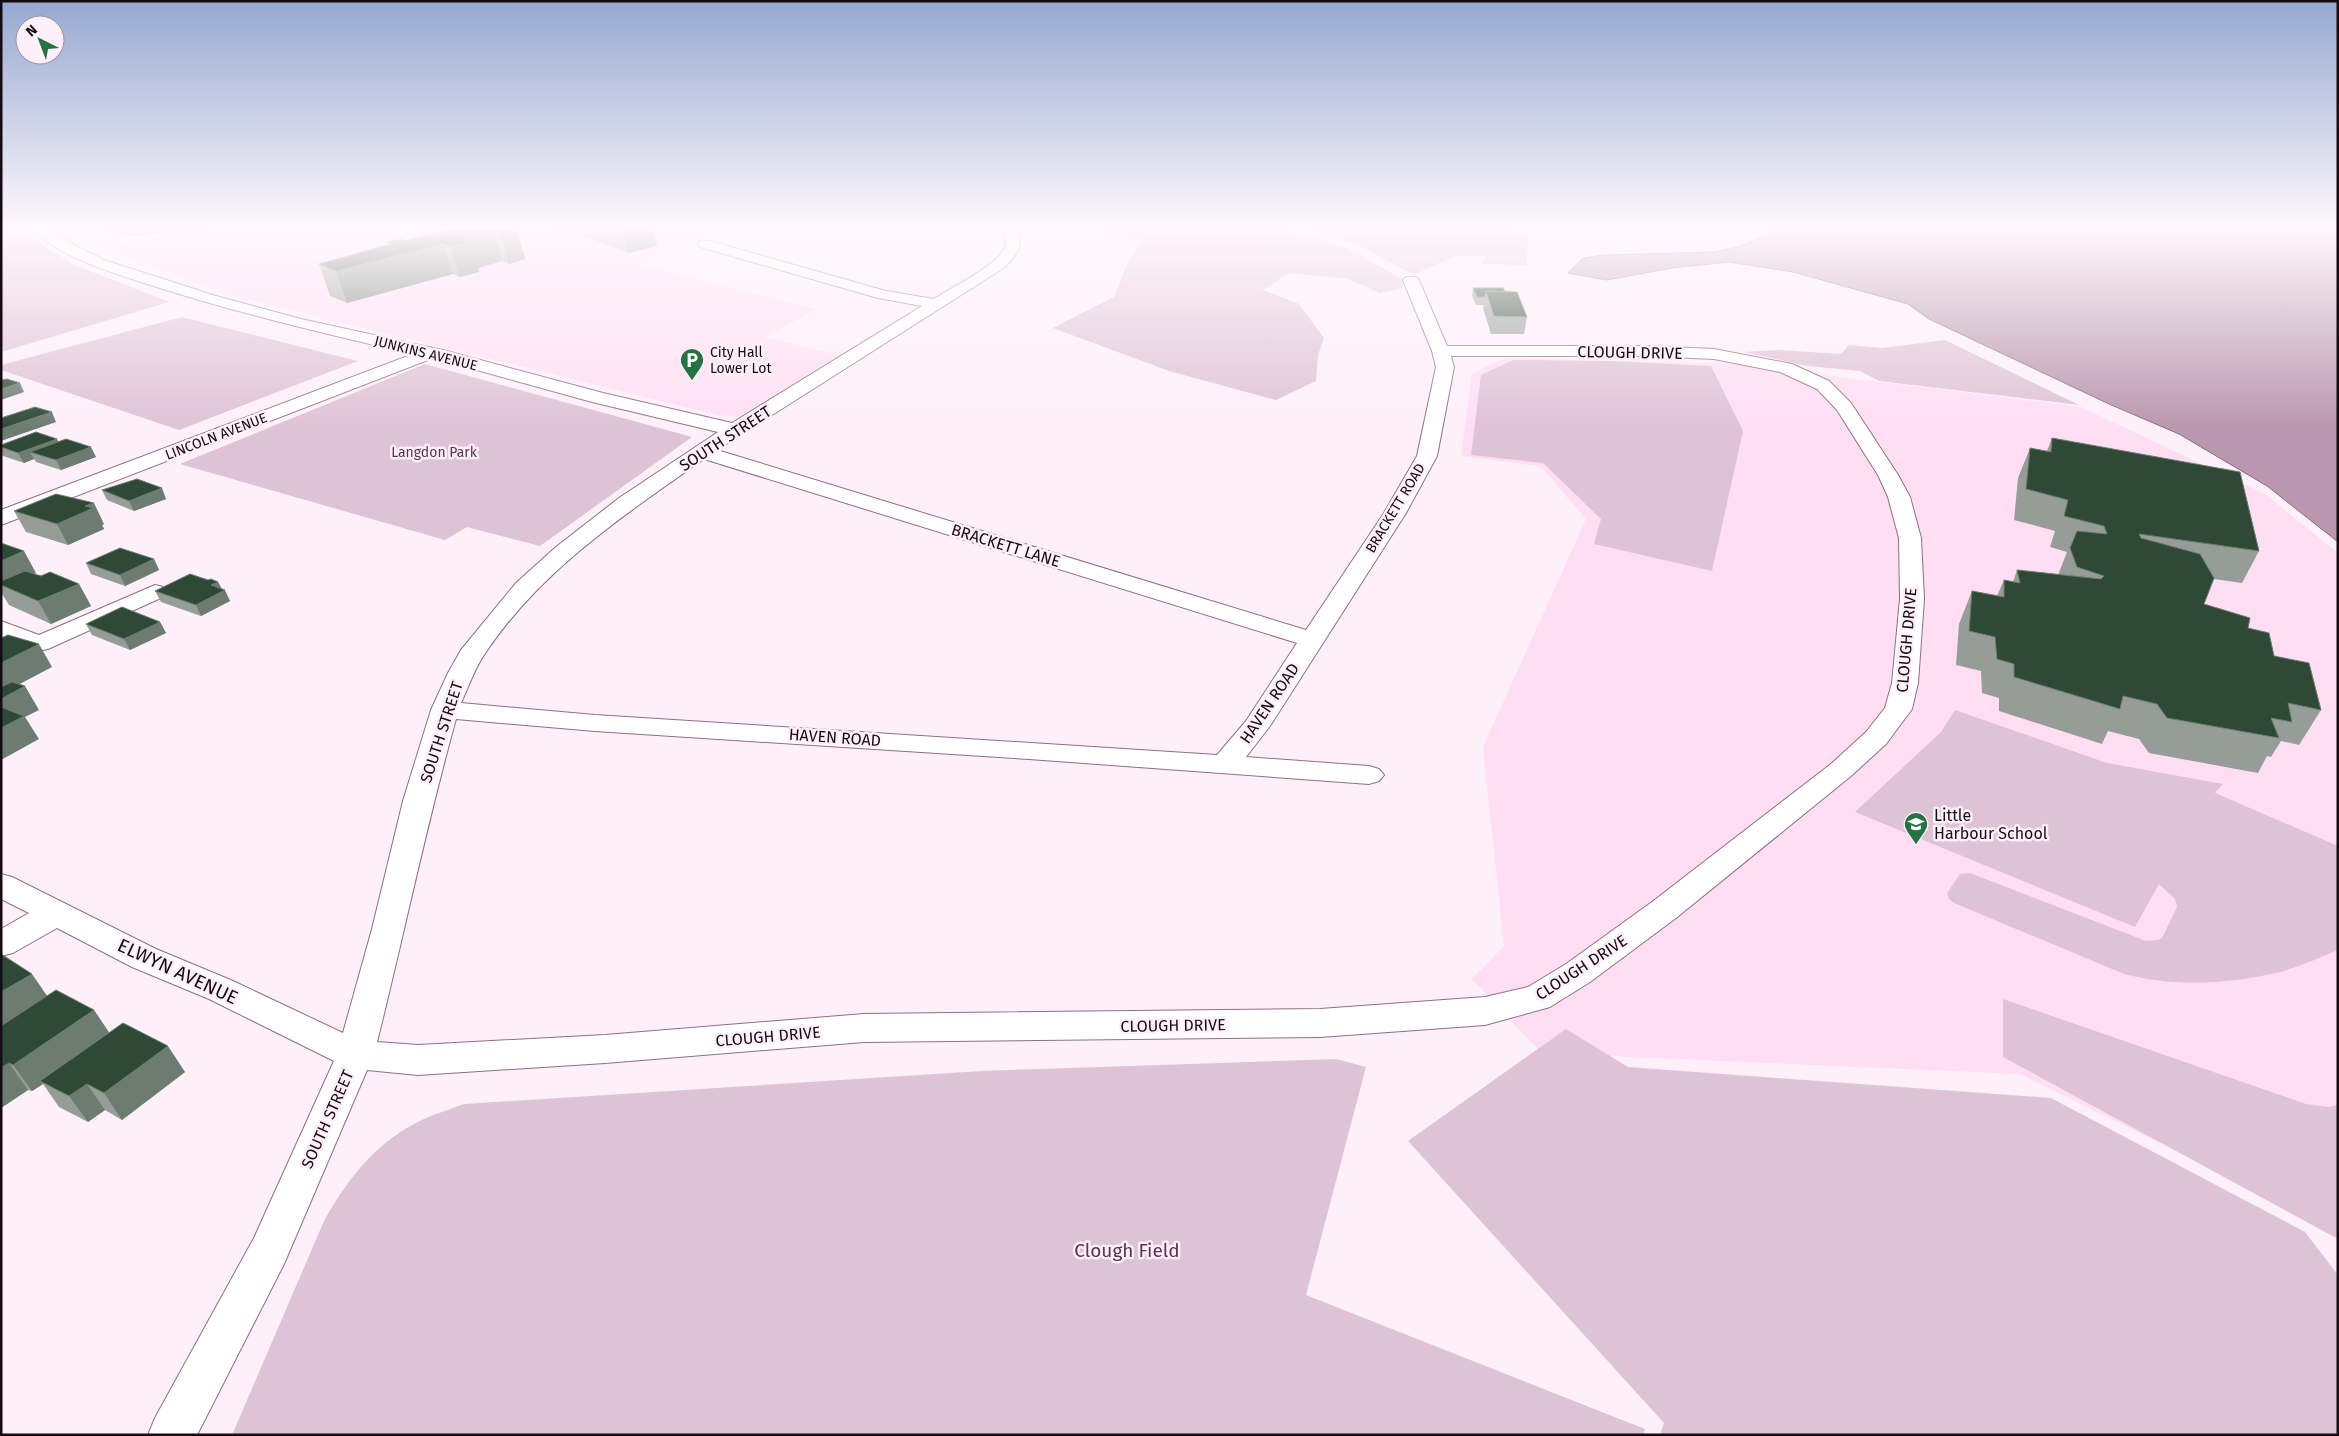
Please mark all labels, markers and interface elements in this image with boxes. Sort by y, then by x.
north arrow [15,15,65,65]
text: N [22,21,41,40]
street label: JUNKINS AVENUE [372,332,479,375]
street label: CLOUGH DRIVE [1577,342,1683,363]
place label: City Hall Lower Lot [710,344,772,377]
parking icon: City Hall Lower Lot [679,347,705,381]
street label: SOUTH STREET [676,401,775,475]
street label: LINCOLN AVENUE [163,409,269,464]
park label: Langdon Park [391,444,478,461]
street label: BRACKETT ROAD [1362,460,1429,556]
street label: BRACKETT LANE [949,520,1063,571]
street label: CLOUGH DRIVE [1892,587,1921,693]
street label: HAVEN ROAD [1236,660,1303,747]
street label: SOUTH STREET [416,678,467,785]
street label: HAVEN ROAD [788,725,882,750]
place label: Little Harbour School [1934,806,2048,843]
school or university icon: Little Harbour School [1903,811,1929,845]
street label: CLOUGH DRIVE [1532,931,1631,1004]
street label: ELWYN AVENUE [114,934,242,1009]
street label: CLOUGH DRIVE [1120,1015,1226,1036]
street label: CLOUGH DRIVE [715,1022,821,1051]
street label: SOUTH STREET [297,1066,358,1171]
park label: Clough Field [1074,1239,1180,1262]

